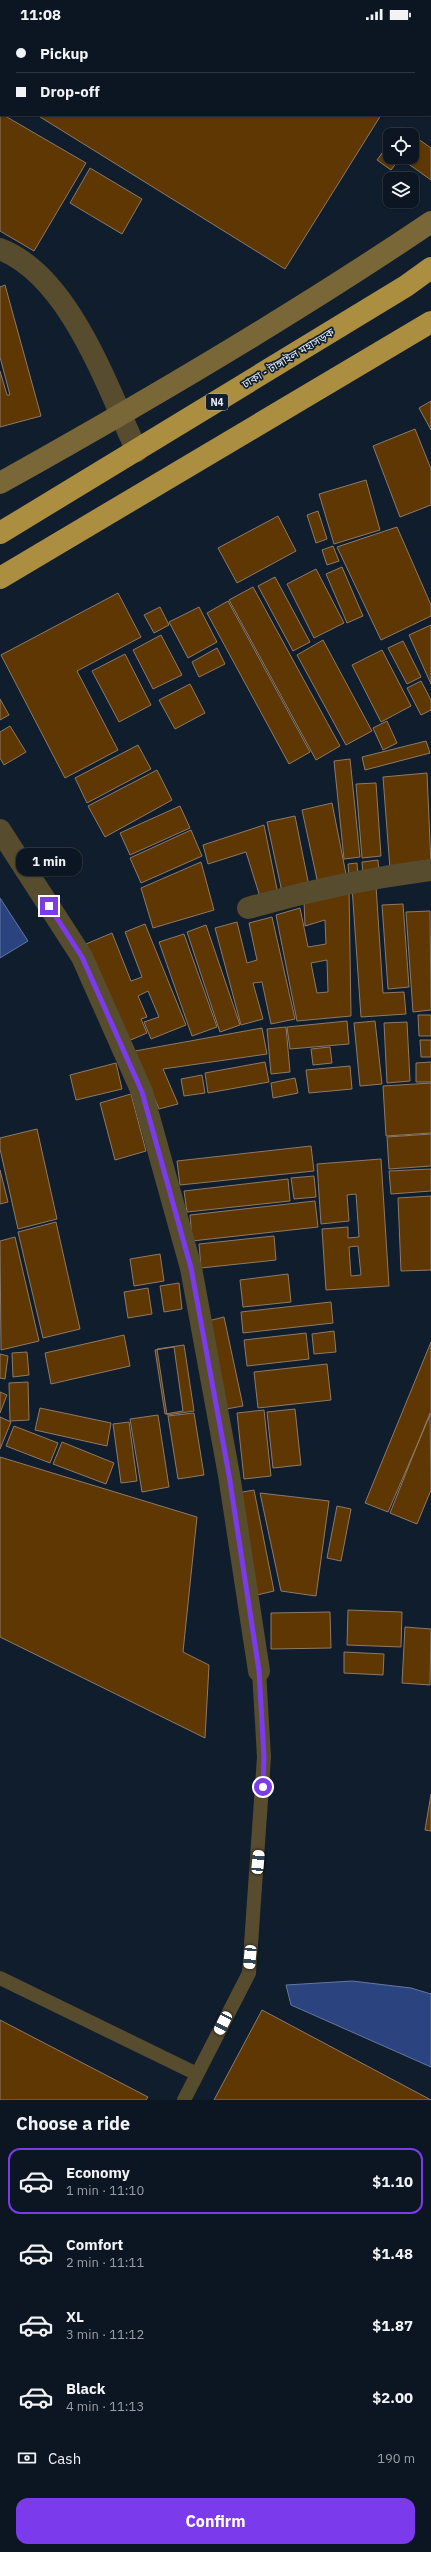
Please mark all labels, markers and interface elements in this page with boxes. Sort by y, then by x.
text: 11:08 [20,5,61,24]
text: Pickup [40,44,88,63]
text: Drop-off [40,82,100,101]
map controls [383,128,419,208]
button: locate [383,128,419,164]
button: layers [383,172,419,208]
street label: ঢাকা - টাঙ্গাইল মহাসড়ক [238,325,337,392]
road number: N4 [206,394,228,410]
callout: 1 min [16,848,82,876]
text: 1 min [32,853,66,870]
route end [40,897,58,915]
route start [254,1778,272,1796]
car [251,1850,265,1874]
car [243,1945,257,1969]
car [212,2010,234,2036]
text: Choose a ride [16,2112,130,2135]
icon: car [18,2163,54,2199]
text: Economy [66,2163,130,2182]
text: $1.10 [372,2172,413,2191]
text: 1 min · 11:10 [66,2182,144,2199]
icon: car [18,2235,54,2271]
text: Comfort [66,2235,123,2254]
text: $1.48 [372,2244,413,2263]
text: 2 min · 11:11 [66,2254,144,2271]
icon: car [18,2307,54,2343]
text: XL [66,2307,84,2326]
text: $1.87 [372,2316,413,2335]
text: 3 min · 11:12 [66,2326,144,2343]
icon: car [18,2379,54,2415]
text: Black [66,2379,106,2398]
text: $2.00 [372,2388,413,2407]
text: 4 min · 11:13 [66,2398,144,2415]
icon: cash [16,2447,38,2469]
text: Cash [48,2449,81,2468]
text: 190 m [377,2450,415,2467]
button: Confirm [16,2498,415,2544]

